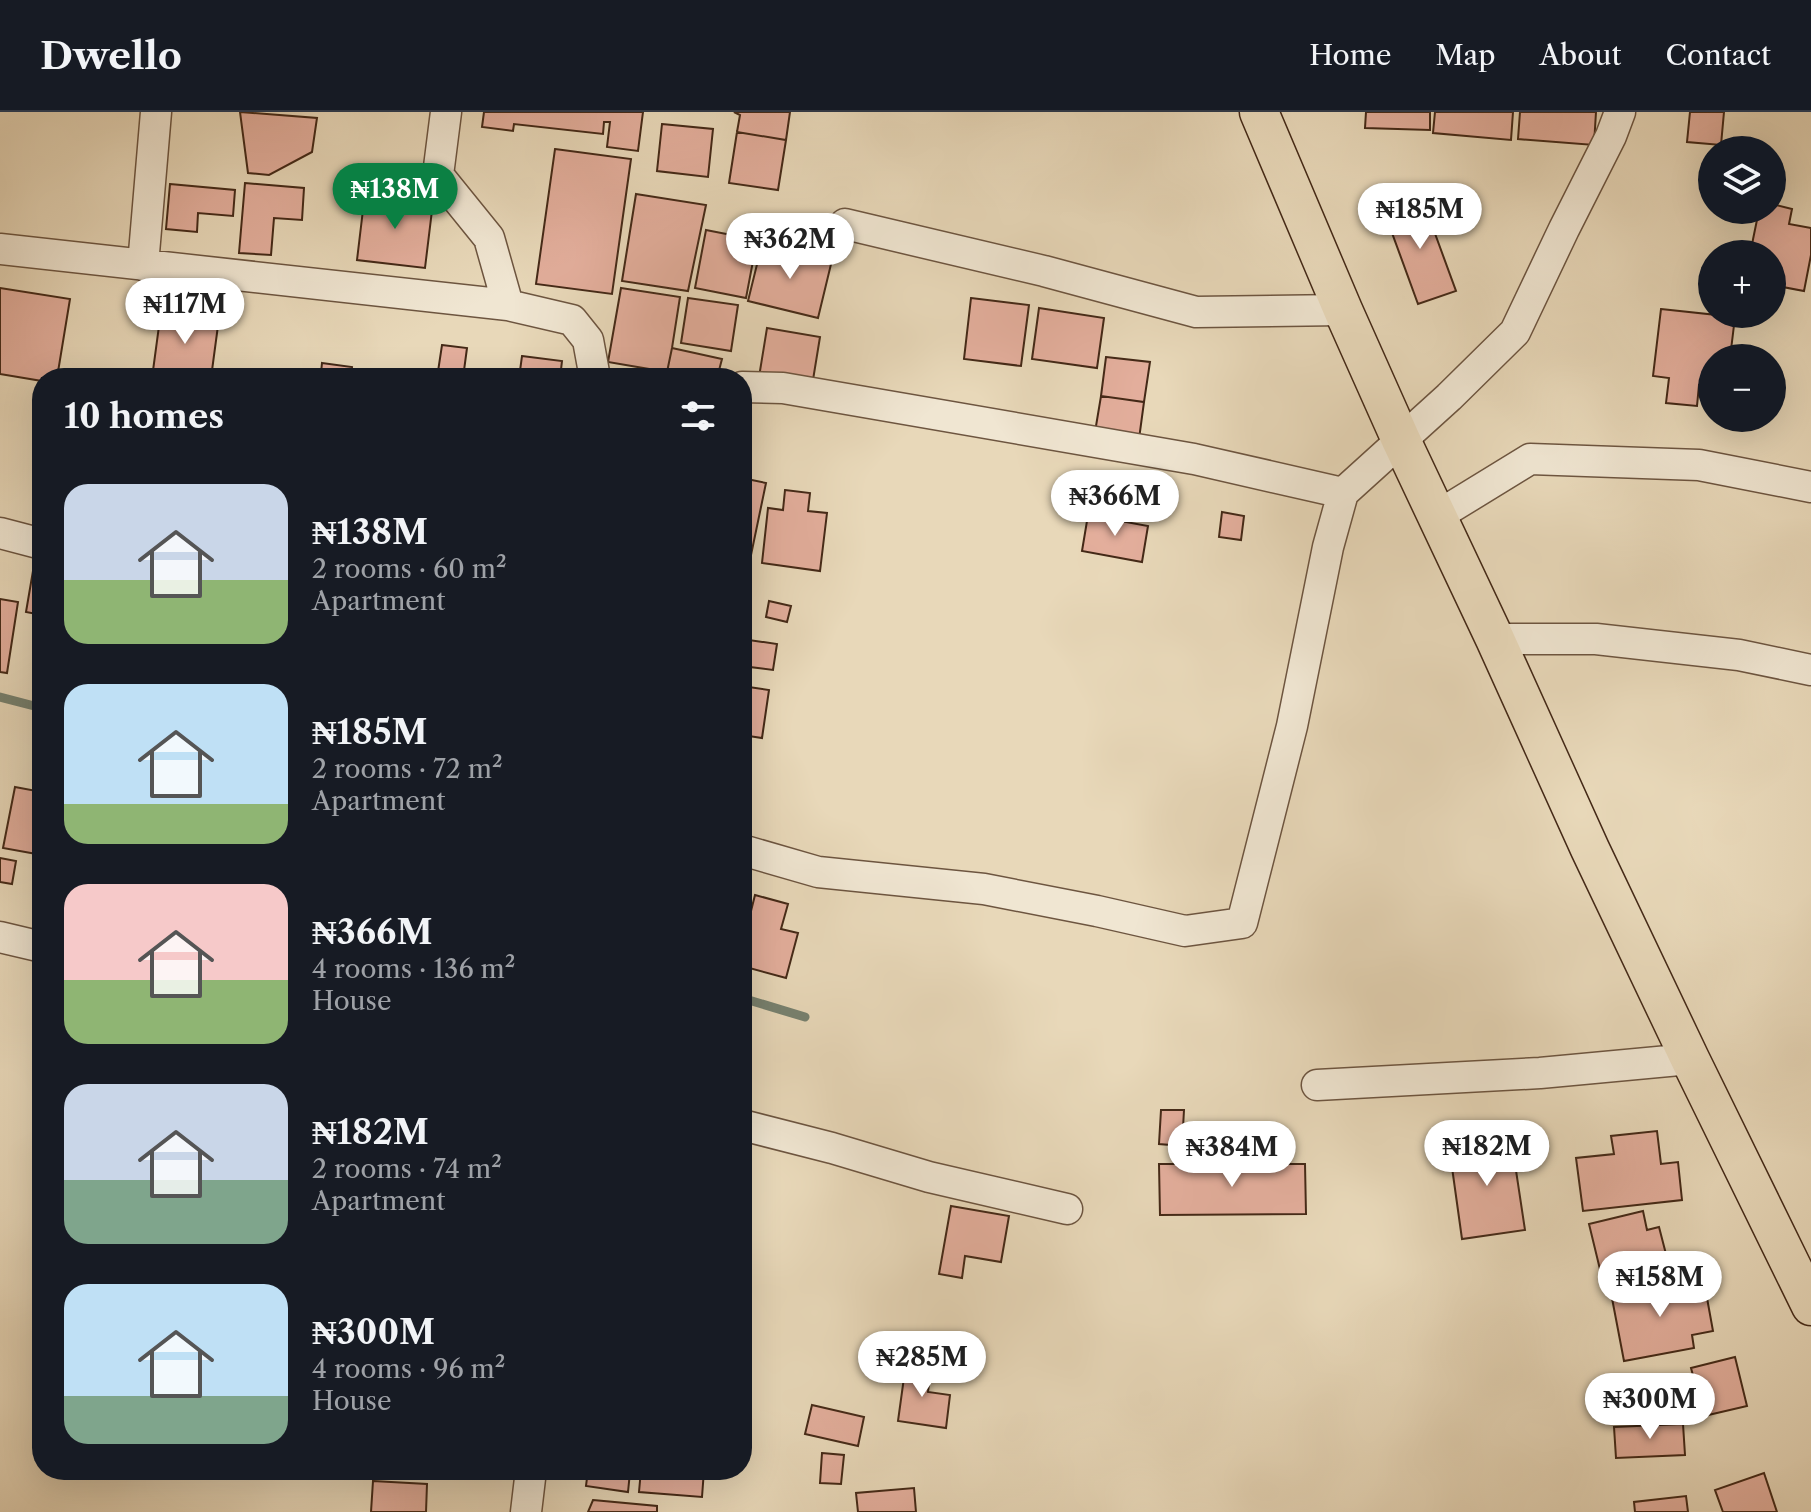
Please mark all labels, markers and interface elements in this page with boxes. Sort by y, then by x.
text: Dwello [40,32,182,79]
text: Home [1309,38,1391,72]
text: Map [1435,38,1495,72]
text: About [1539,38,1621,72]
text: Contact [1665,38,1771,72]
map controls [1698,136,1786,432]
button: layers [1698,136,1786,224]
pin: ₦138M [339,163,451,231]
text: ₦138M [351,173,439,205]
pin: ₦185M [1364,183,1476,251]
text: ₦185M [1376,193,1464,225]
pin: ₦362M [734,213,846,281]
text: ₦362M [744,223,836,255]
button: + [1698,240,1786,328]
pin: ₦117M [129,278,241,346]
text: ₦117M [143,288,227,320]
button: − [1698,344,1786,432]
icon: filters [676,394,720,438]
text: 10 homes [64,395,224,437]
pin: ₦366M [1059,470,1171,538]
text: ₦366M [1069,480,1161,512]
text: ₦138M [312,511,428,553]
icon: home [128,516,224,612]
text: 2 rooms · 60 m² [312,553,507,585]
text: Apartment [312,585,445,617]
text: ₦185M [312,711,428,753]
icon: home [128,716,224,812]
text: 2 rooms · 72 m² [312,753,503,785]
text: Apartment [312,785,445,817]
text: ₦366M [312,911,433,953]
icon: home [128,916,224,1012]
text: 4 rooms · 136 m² [312,953,515,985]
text: House [312,985,392,1017]
text: ₦182M [312,1111,429,1153]
icon: home [128,1116,224,1212]
pin: ₦182M [1431,1120,1543,1188]
pin: ₦384M [1176,1121,1288,1189]
text: ₦182M [1442,1130,1532,1162]
text: ₦384M [1186,1131,1278,1163]
text: 2 rooms · 74 m² [312,1153,502,1185]
text: Apartment [312,1185,445,1217]
pin: ₦158M [1604,1251,1716,1319]
text: ₦158M [1616,1261,1704,1293]
text: ₦300M [312,1311,435,1353]
icon: home [128,1316,224,1412]
pin: ₦285M [866,1331,978,1399]
text: ₦285M [876,1341,968,1373]
text: 4 rooms · 96 m² [312,1353,505,1385]
pin: ₦300M [1594,1373,1706,1441]
text: ₦300M [1603,1383,1697,1415]
text: House [312,1385,392,1417]

